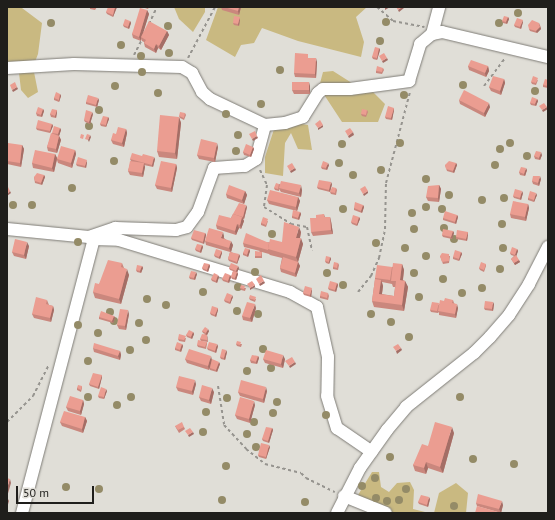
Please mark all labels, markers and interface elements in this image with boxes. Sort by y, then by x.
scale bar [18,478,96,504]
text: 50 m [23,485,49,500]

